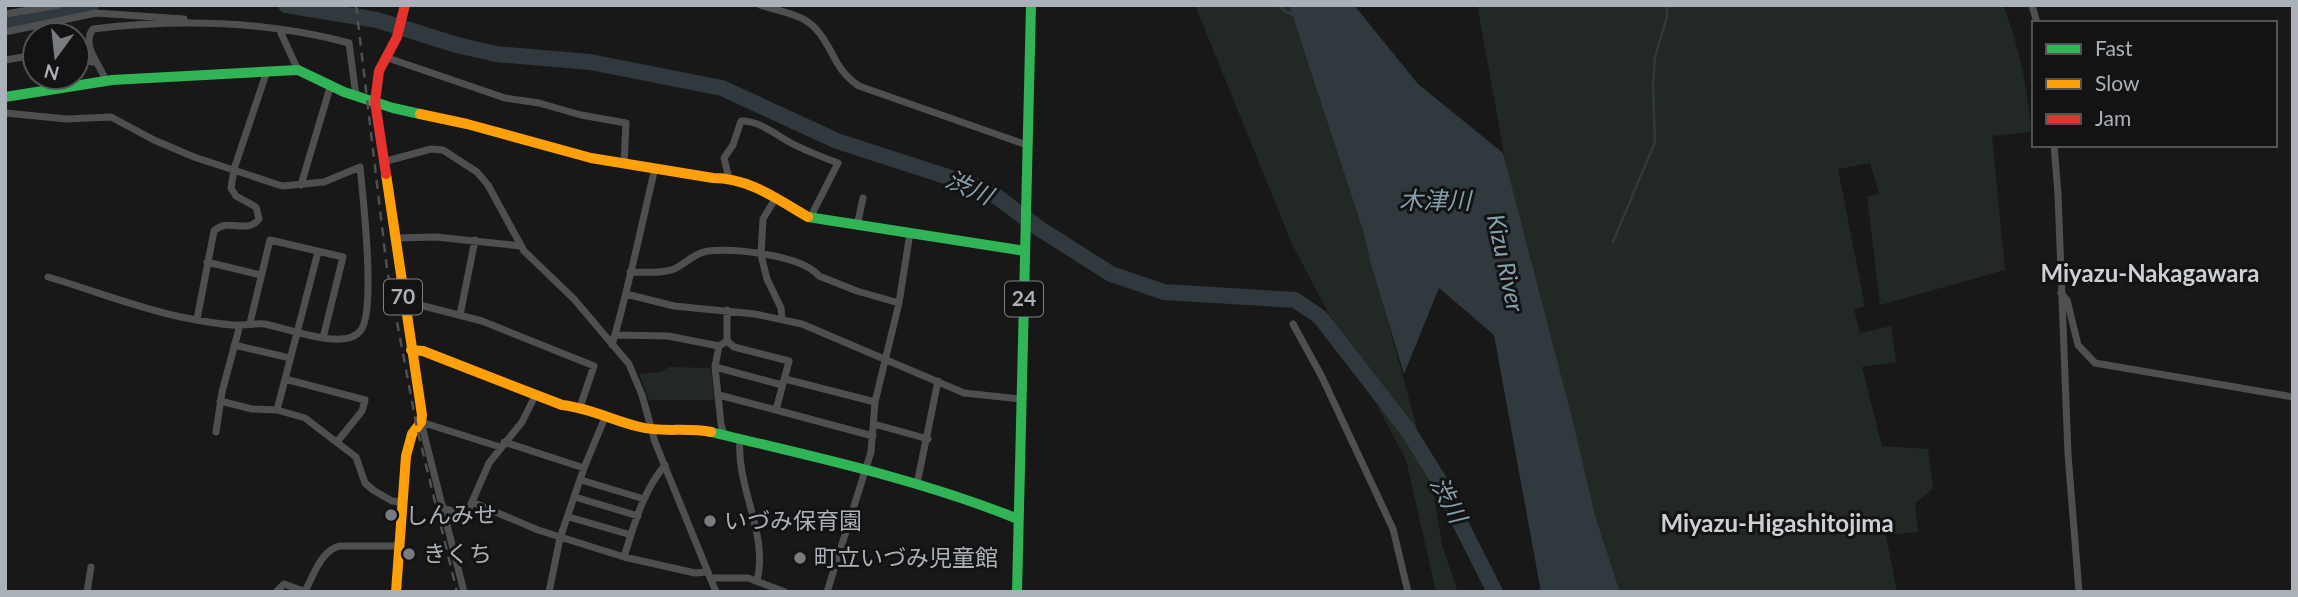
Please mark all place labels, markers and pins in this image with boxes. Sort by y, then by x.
place label: しんみせ [405,500,497,528]
place label: いづみ保育園 [724,506,862,534]
marker: しんみせ [383,507,399,523]
marker: いづみ保育園 [702,513,718,529]
place label: きくち [423,539,492,567]
place label: 町立いづみ児童館 [814,543,998,571]
marker: きくち [401,546,417,562]
marker: 町立いづみ児童館 [792,550,808,566]

